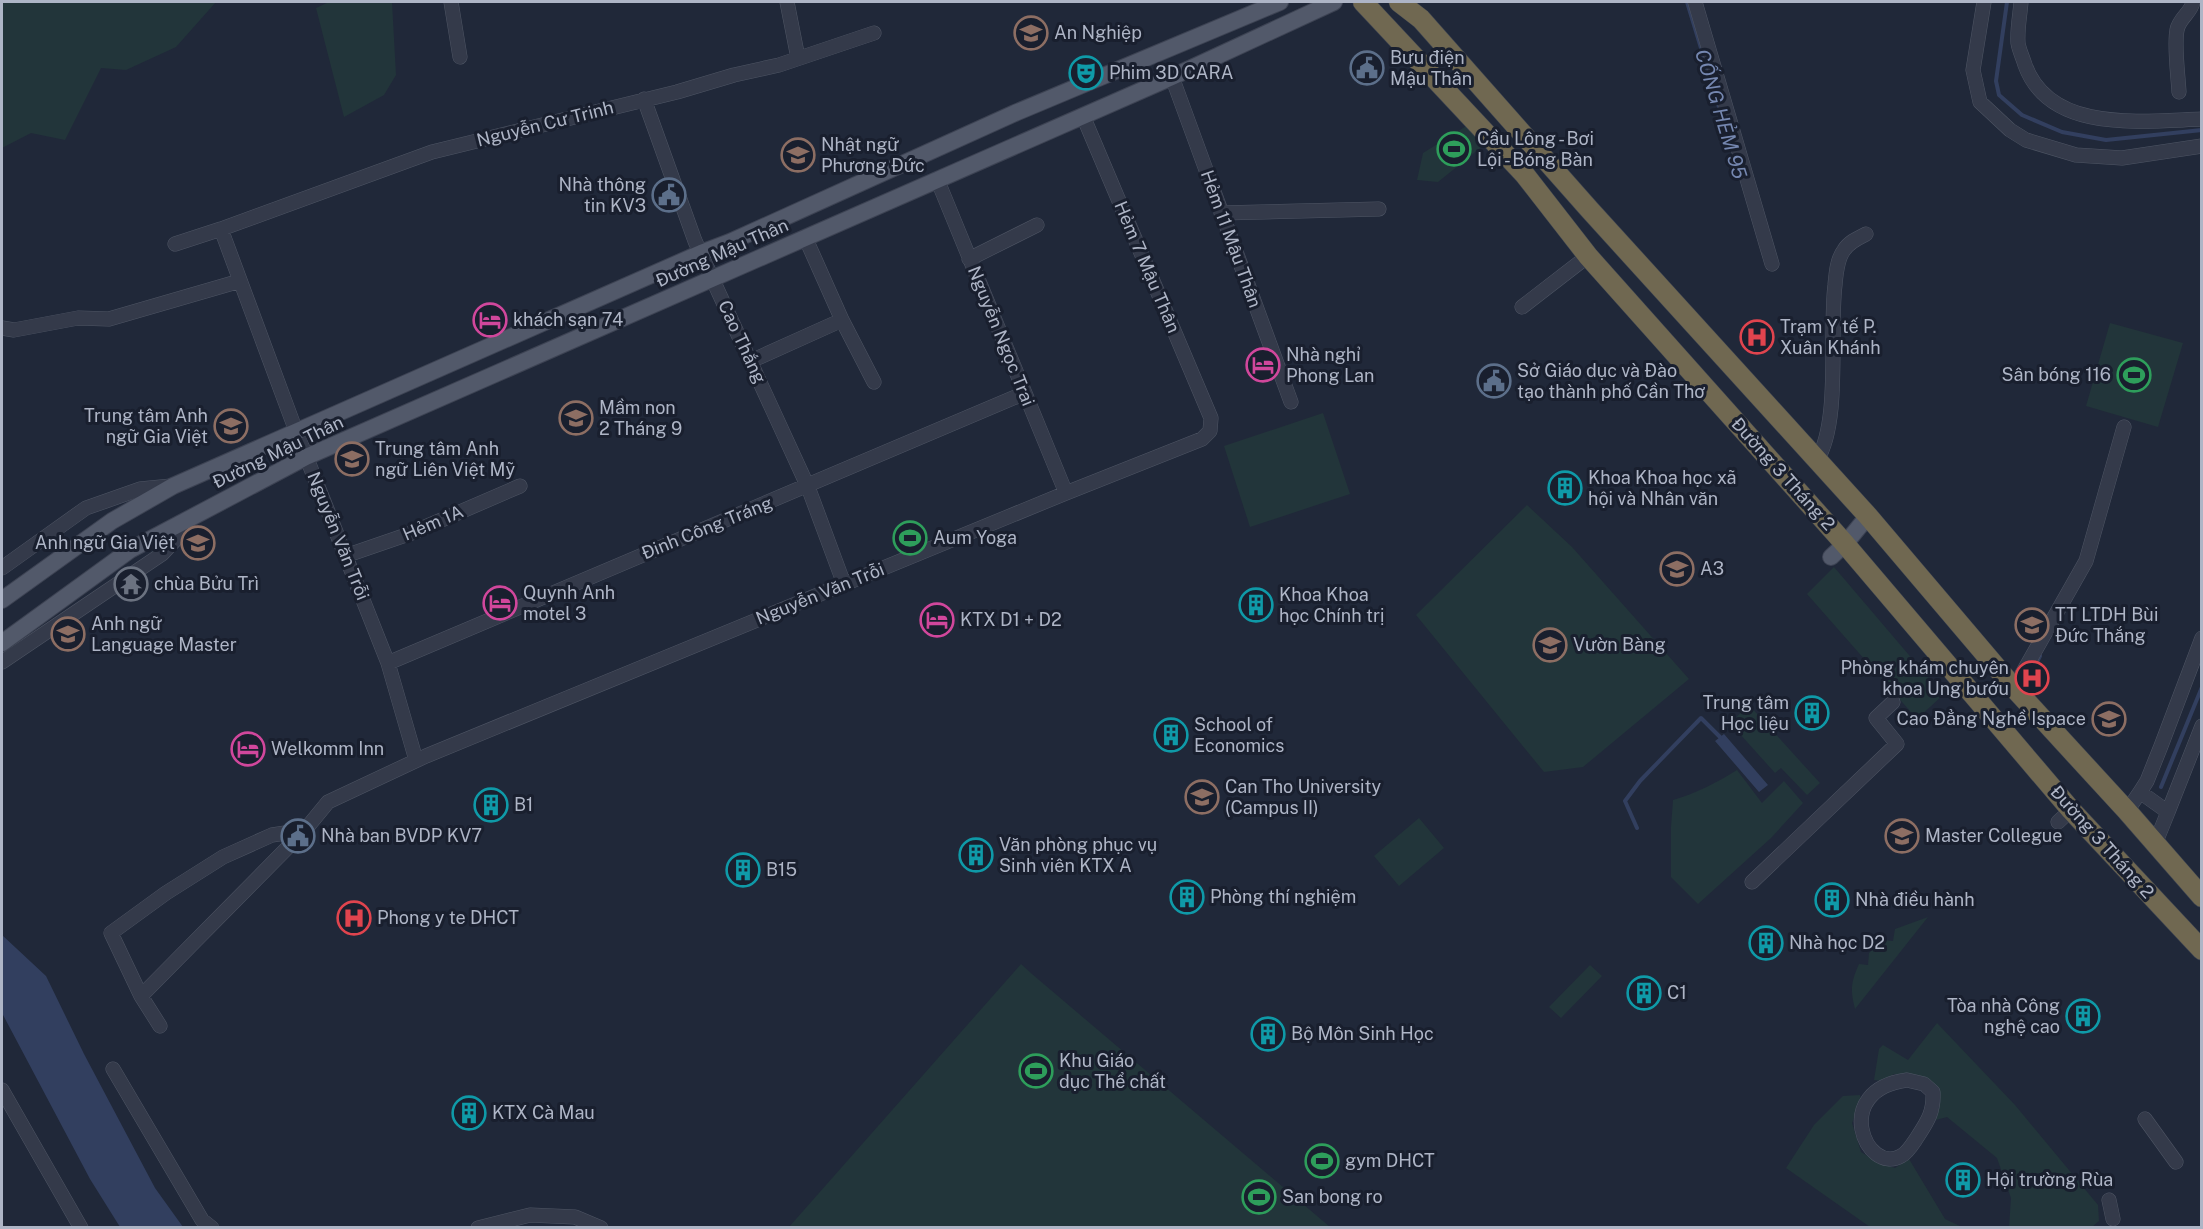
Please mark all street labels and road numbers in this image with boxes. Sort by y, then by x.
street label: Nguyễn Cư Trinh [474,96,615,151]
street label: Hẻm 11 Mậu Thân [1197,167,1266,310]
street label: Hẻm 7 Mậu Thân [1110,198,1185,336]
street label: Đường Mậu Thân [652,214,791,291]
street label: Nguyễn Ngọc Trai [964,263,1039,409]
street label: Cao Thắng [714,297,771,387]
street label: Đường Mậu Thân [209,411,347,492]
street label: Đường 3 Tháng 2 [1727,413,1839,534]
street label: Nguyễn Văn Trỗi [303,469,374,603]
street label: Đinh Công Tráng [638,492,775,563]
street label: Hẻm 1A [399,500,467,545]
street label: Nguyễn Văn Trỗi [753,558,887,629]
street label: Đường 3 Tháng 2 [2046,781,2158,902]

